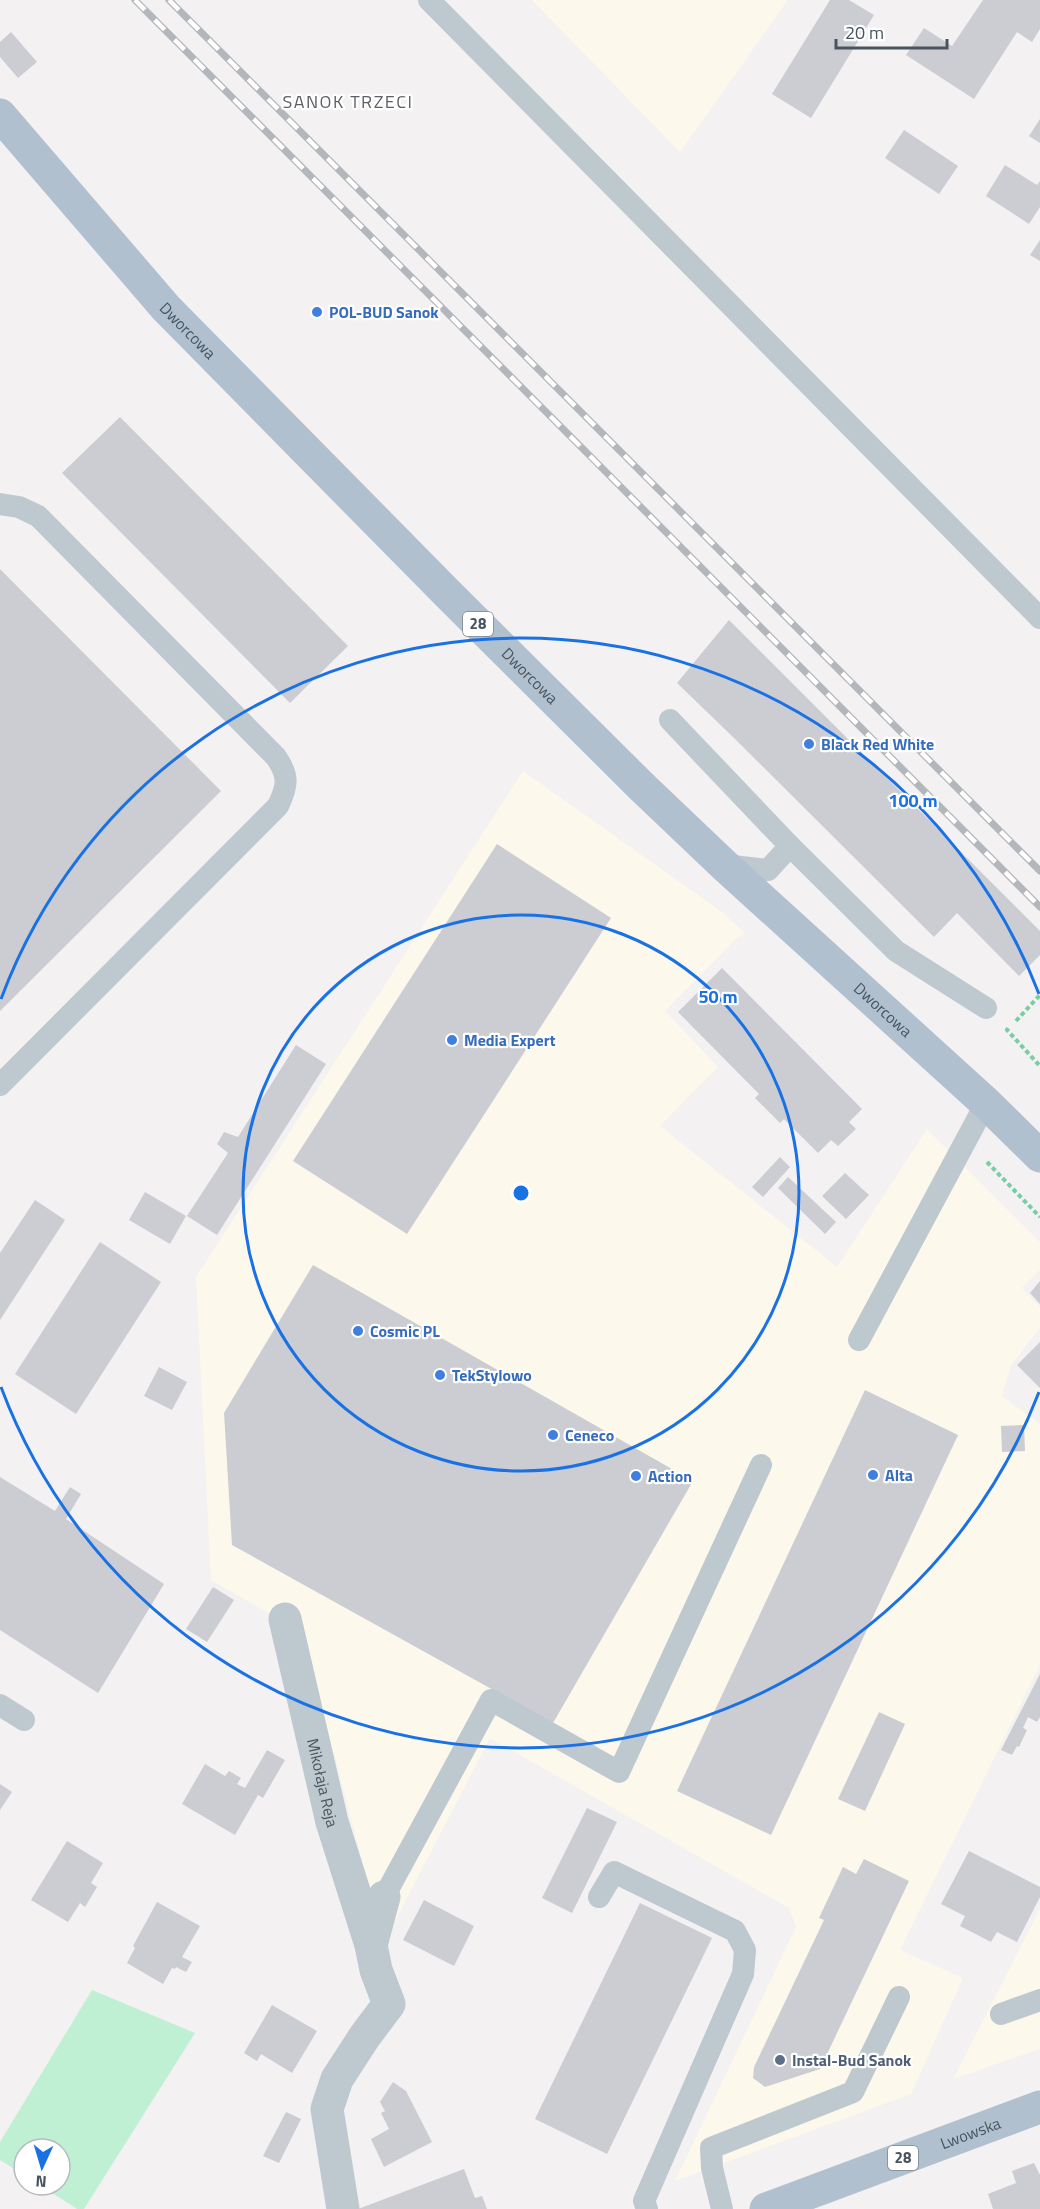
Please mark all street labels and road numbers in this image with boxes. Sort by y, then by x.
street label: Dworcowa [154,296,222,364]
road number: 28 [463,612,493,636]
street label: Dworcowa [496,642,564,709]
street label: Dworcowa [849,977,918,1043]
street label: Mikołaja Reja [301,1736,345,1830]
street label: Lwowska [937,2111,1004,2155]
road number: 28 [888,2146,918,2170]

